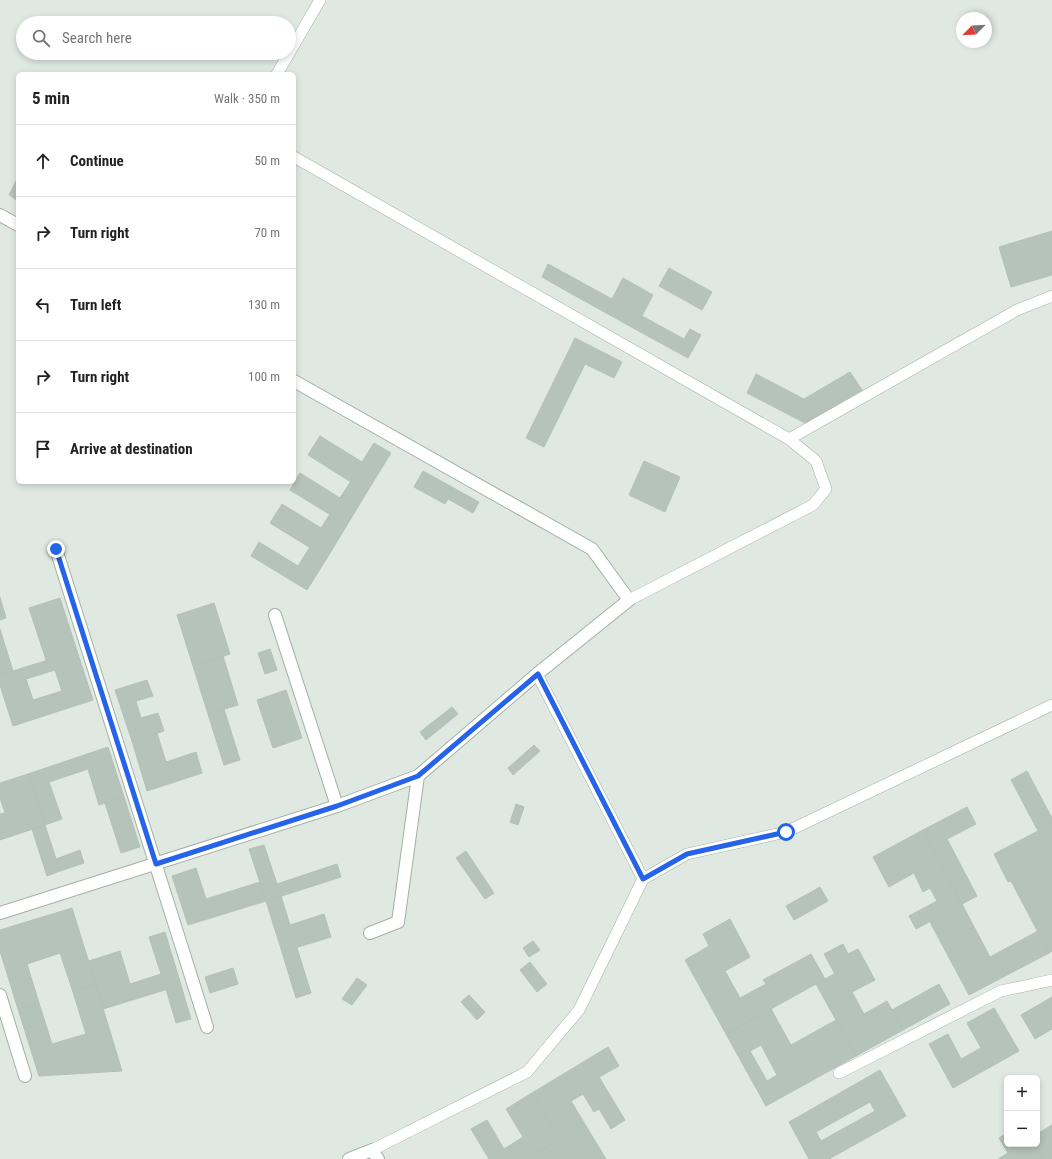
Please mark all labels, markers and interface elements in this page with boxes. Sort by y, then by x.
north arrow [956,12,992,48]
search box [16,16,296,60]
icon: search [30,27,52,49]
text: Search here [62,29,132,47]
text: 5 min [32,88,70,108]
text: Walk · 350 m [214,91,280,106]
icon: ahead [32,150,54,172]
text: Continue [70,152,124,170]
text: 50 m [254,153,280,168]
icon: right [32,222,54,244]
text: Turn right [70,224,129,242]
text: 70 m [254,225,280,240]
icon: left [32,294,54,316]
text: Turn left [70,296,121,314]
text: 130 m [248,297,280,312]
icon: right [32,366,54,388]
text: Turn right [70,368,129,386]
text: 100 m [248,369,280,384]
icon: arrive [32,438,54,460]
text: Arrive at destination [70,440,193,458]
route end [47,540,65,558]
route start [777,823,795,841]
map controls [1004,1075,1040,1147]
button: + [1004,1075,1040,1111]
button: − [1004,1111,1040,1147]

